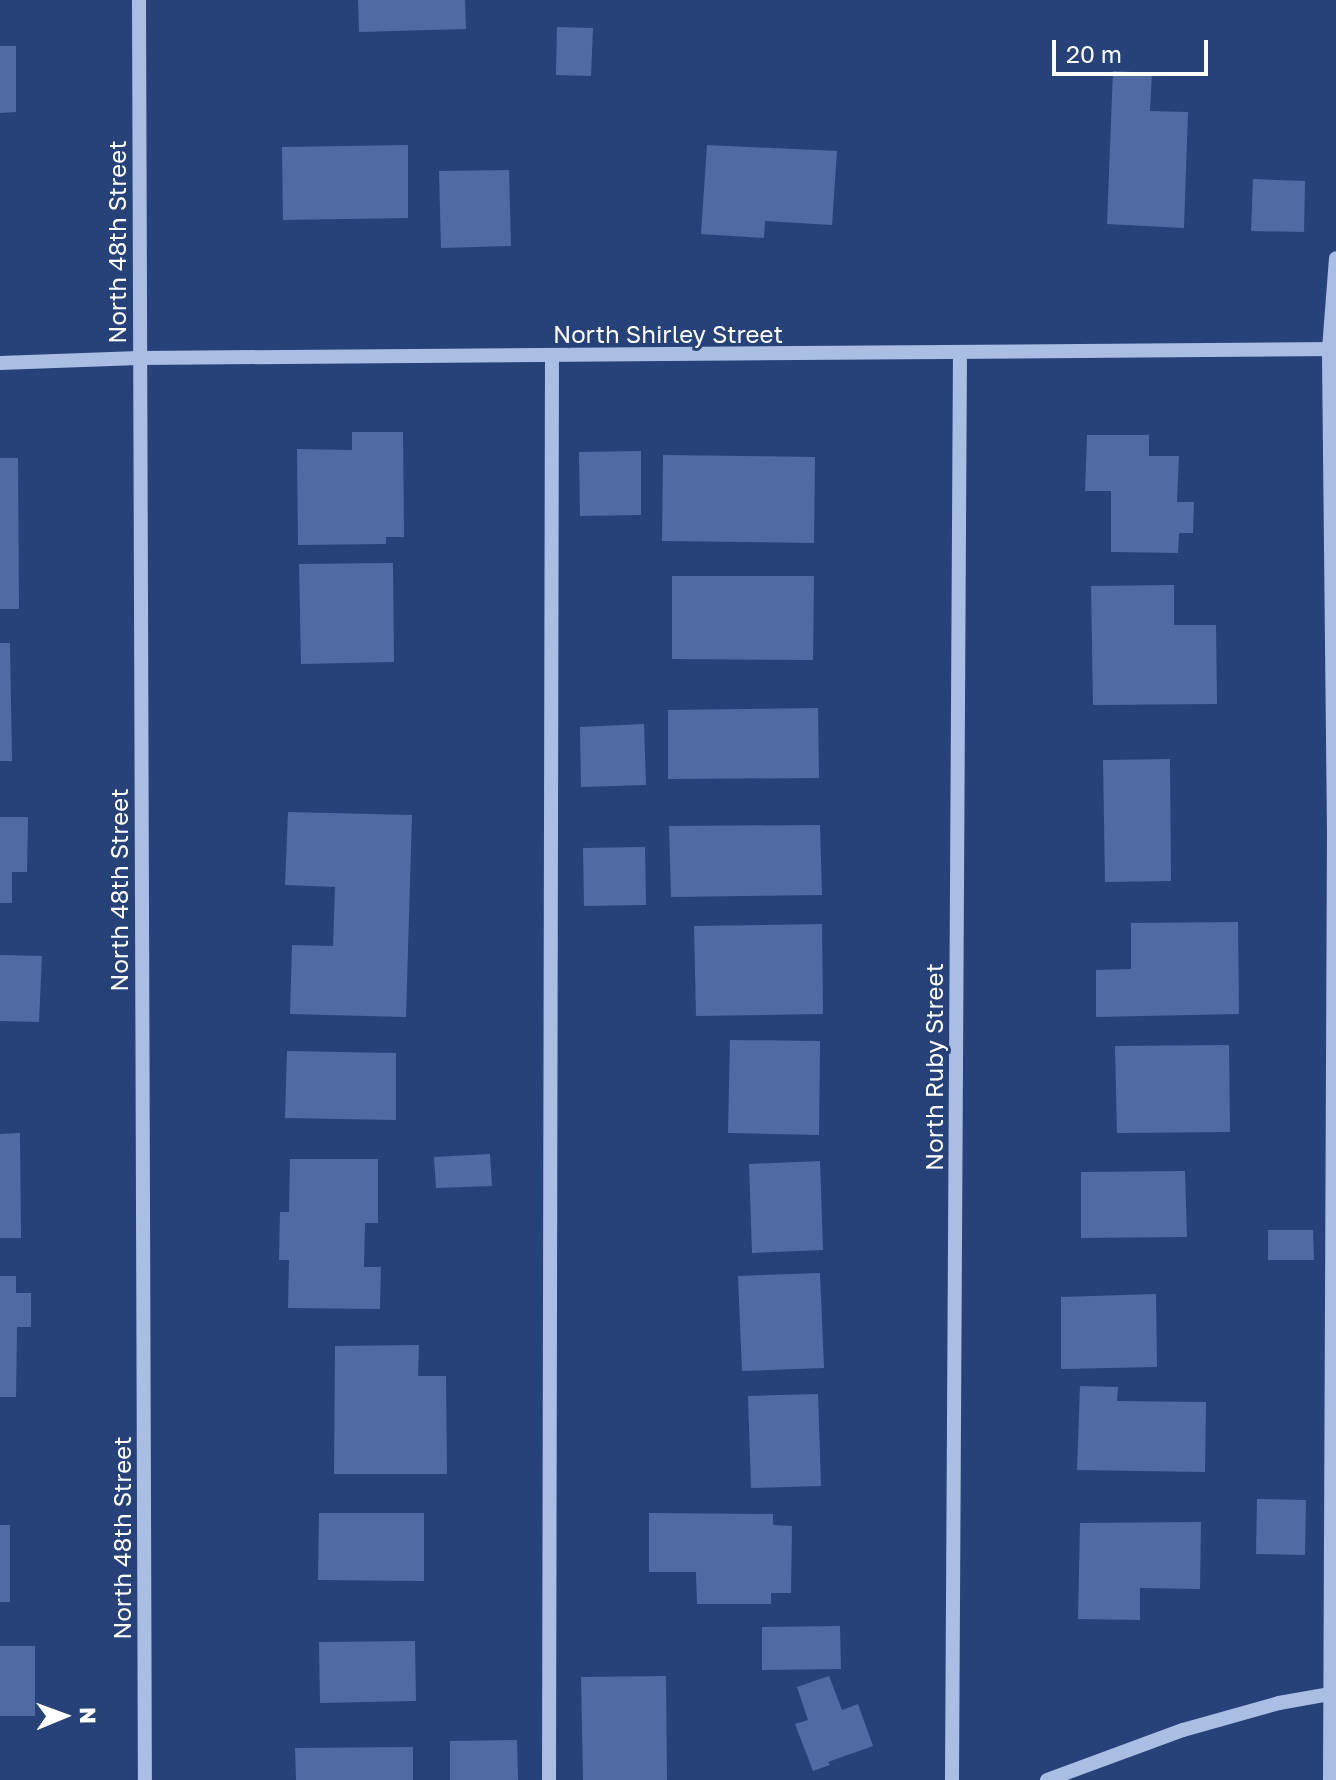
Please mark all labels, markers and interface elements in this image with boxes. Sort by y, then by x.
scale bar [1056,24,1212,74]
text: 20 m [1066,39,1122,68]
street label: North 48th Street [103,140,131,344]
street label: North Shirley Street [553,320,783,348]
street label: North 48th Street [105,788,133,992]
street label: North Ruby Street [920,963,948,1171]
street label: North 48th Street [108,1436,136,1640]
north arrow [24,1676,104,1756]
text: N [75,1707,102,1724]

